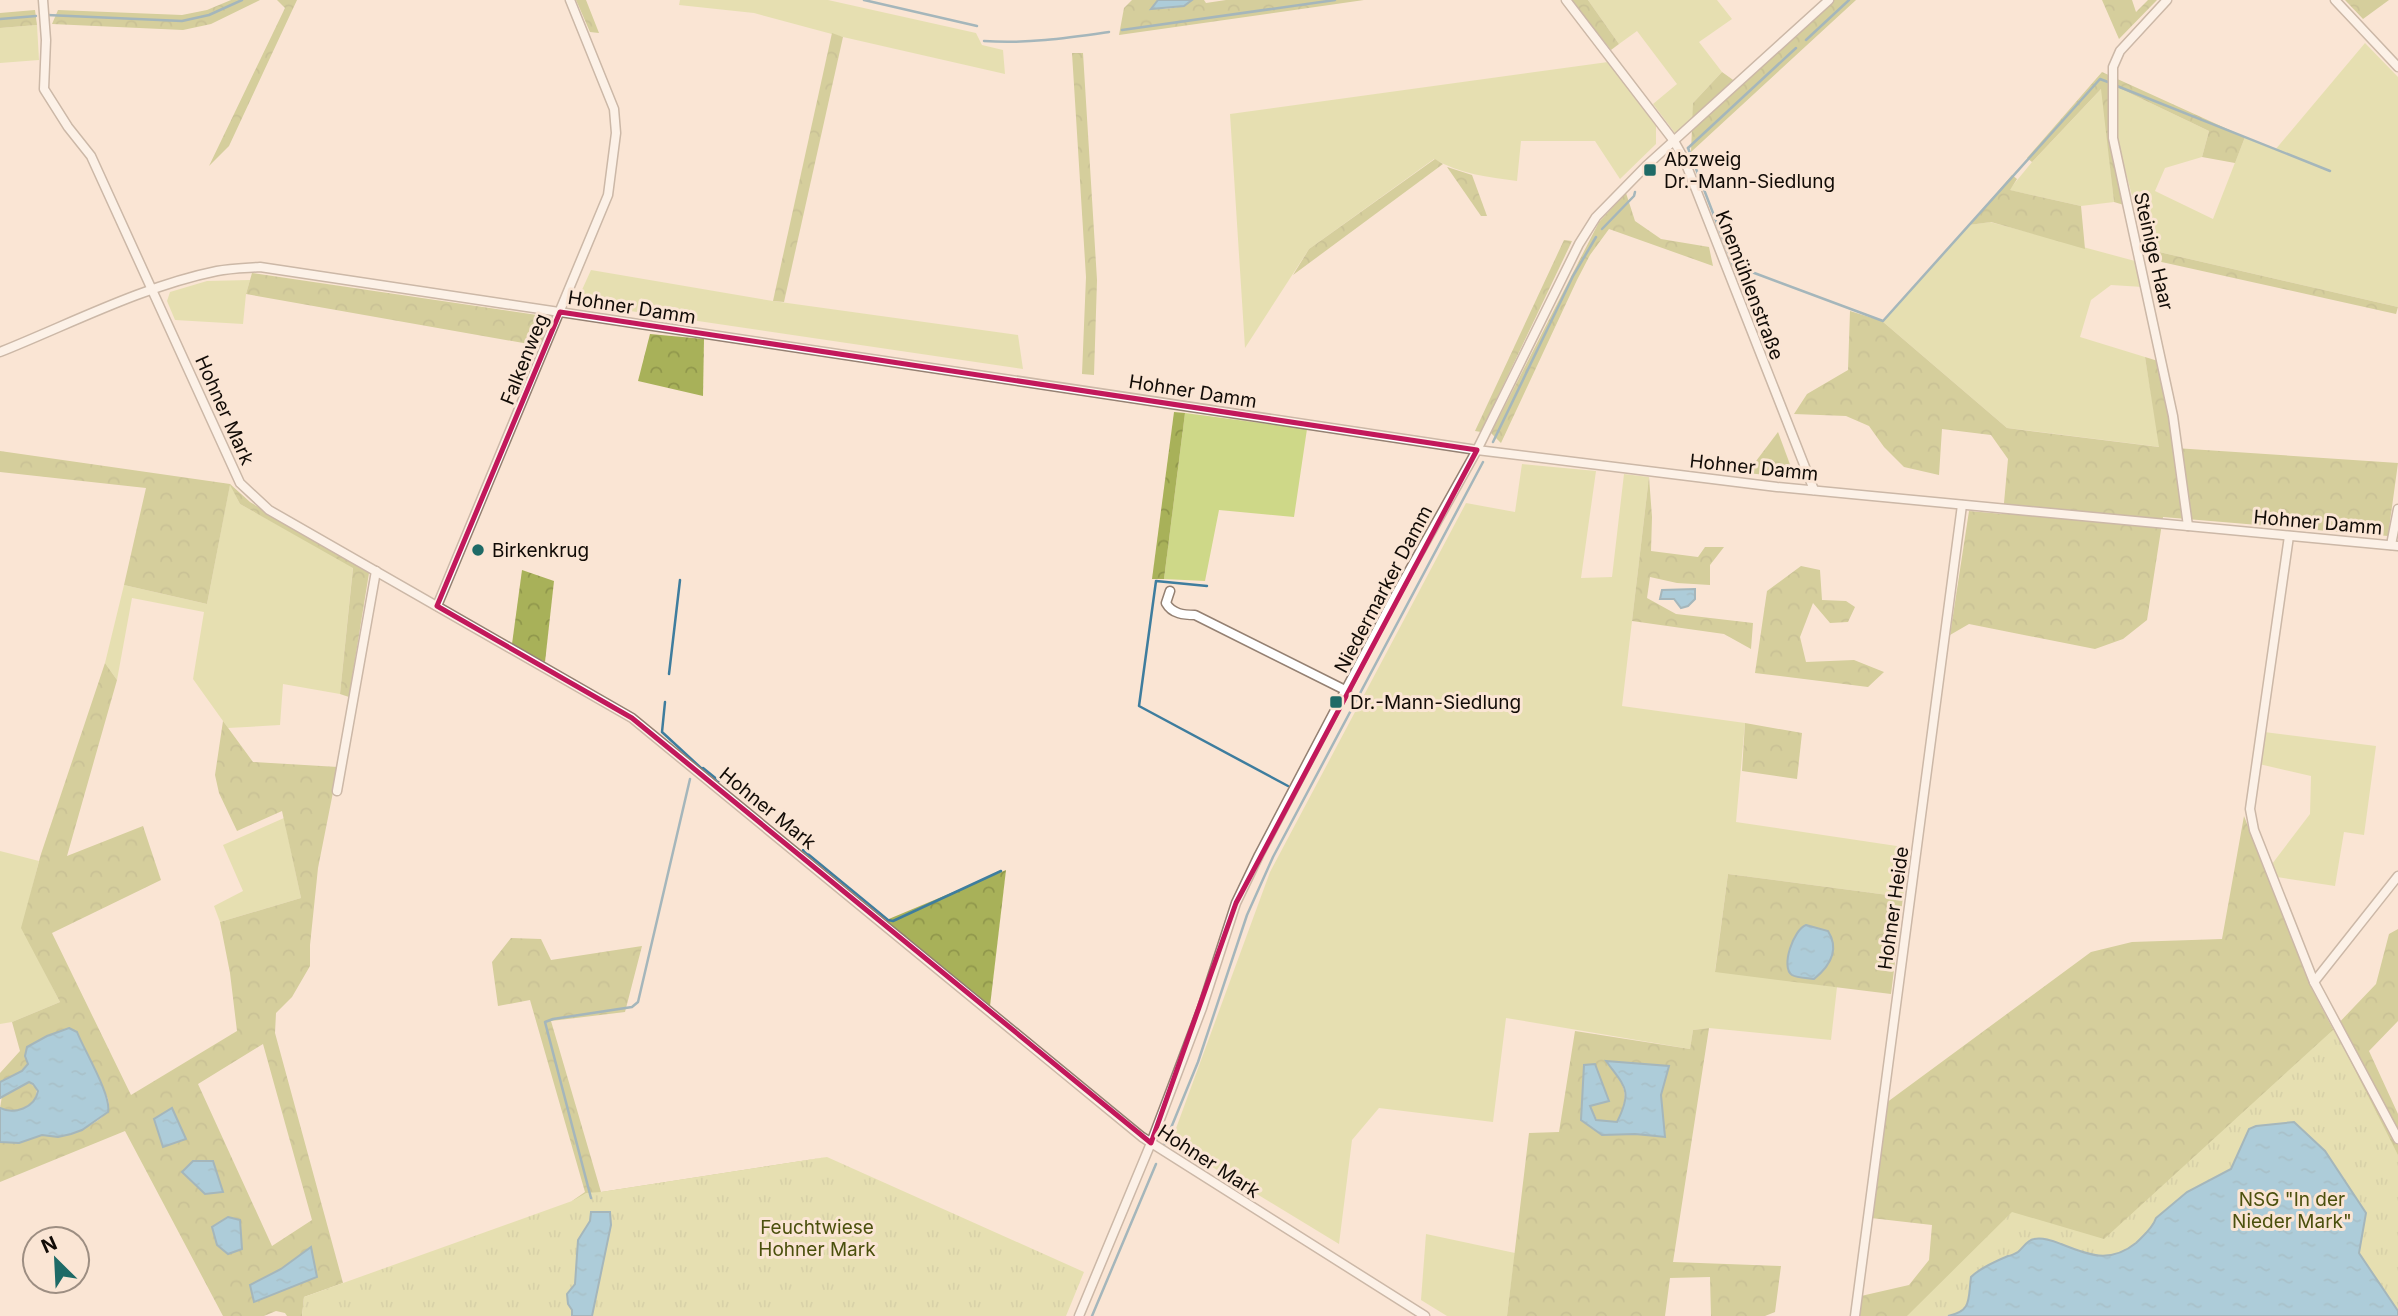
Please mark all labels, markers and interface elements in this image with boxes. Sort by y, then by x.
place label: Abzweig Dr.-Mann-Siedlung [1664,148,1835,193]
marker: Abzweig Dr.-Mann-Siedlung [1642,162,1658,178]
street label: Steinige Haar [2129,190,2178,312]
street label: Knemühlenstraße [1710,207,1789,363]
street label: Hohner Damm [566,286,698,329]
street label: Falkenweg [496,310,553,408]
street label: Hohner Mark [190,352,259,469]
street label: Hohner Damm [1127,370,1259,413]
street label: Hohner Damm [1688,449,1819,486]
street label: Niedermarker Damm [1330,502,1437,677]
street label: Hohner Damm [2253,505,2383,540]
place label: Birkenkrug [492,539,589,562]
marker: Birkenkrug [470,542,486,558]
place label: Dr.-Mann-Siedlung [1350,691,1521,714]
marker: Dr.-Mann-Siedlung [1328,694,1344,710]
street label: Hohner Mark [715,763,821,855]
street label: Hohner Heide [1873,845,1914,971]
street label: Hohner Mark [1153,1120,1265,1203]
park label: NSG "In der Nieder Mark" [2232,1188,2352,1233]
park label: Feuchtwiese Hohner Mark [758,1216,876,1261]
north arrow [21,1225,91,1295]
text: N [38,1231,61,1258]

